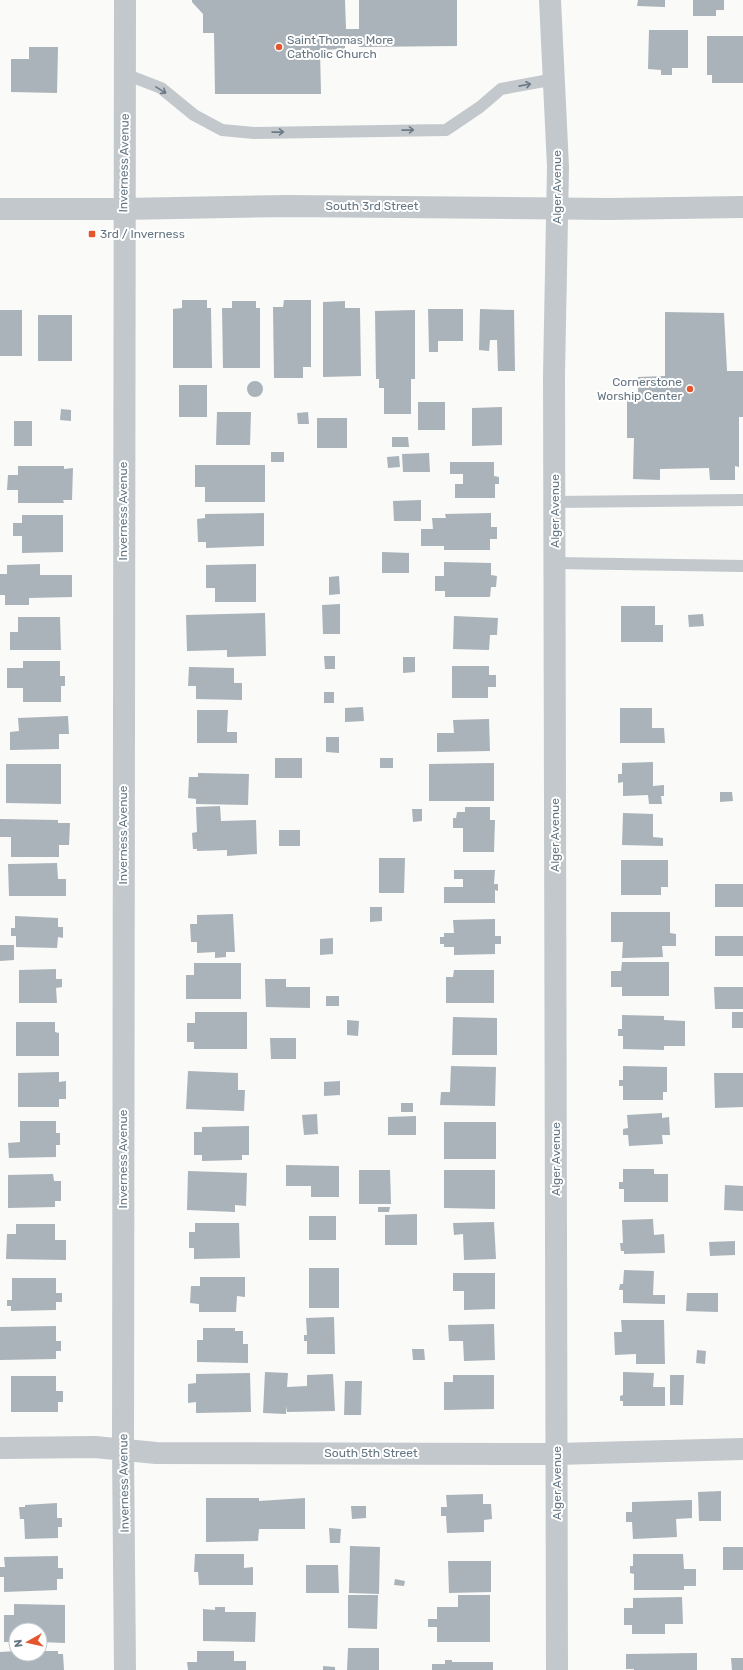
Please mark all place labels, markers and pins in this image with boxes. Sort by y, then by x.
place label: Saint Thomas More Catholic Church [287,33,394,61]
marker: Saint Thomas More Catholic Church [274,42,284,52]
place label: 3rd / Inverness [100,227,185,241]
marker: 3rd / Inverness [87,229,97,239]
place label: Cornerstone Worship Center [597,375,682,403]
marker: Cornerstone Worship Center [685,384,695,394]

